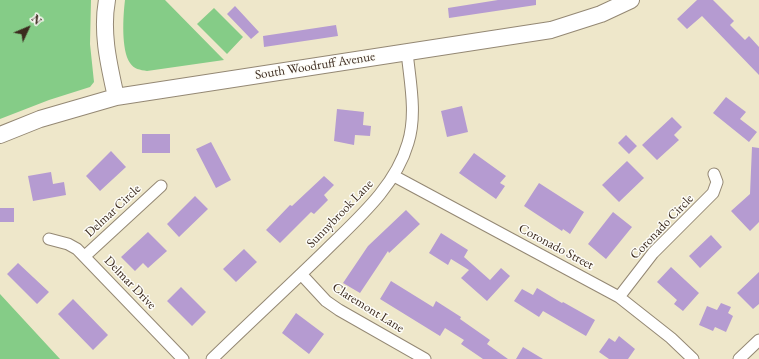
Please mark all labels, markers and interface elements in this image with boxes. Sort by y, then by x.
north arrow [8,8,48,48]
text: N [29,12,45,28]
street label: South Woodruff Avenue [254,49,376,83]
street label: Sunnybrook Lane [304,177,376,251]
street label: Delmar Circle [82,181,144,241]
street label: Coronado Circle [627,191,697,263]
street label: Coronado Street [516,221,596,273]
street label: Delmar Drive [101,253,159,313]
street label: Claremont Lane [329,280,407,336]

